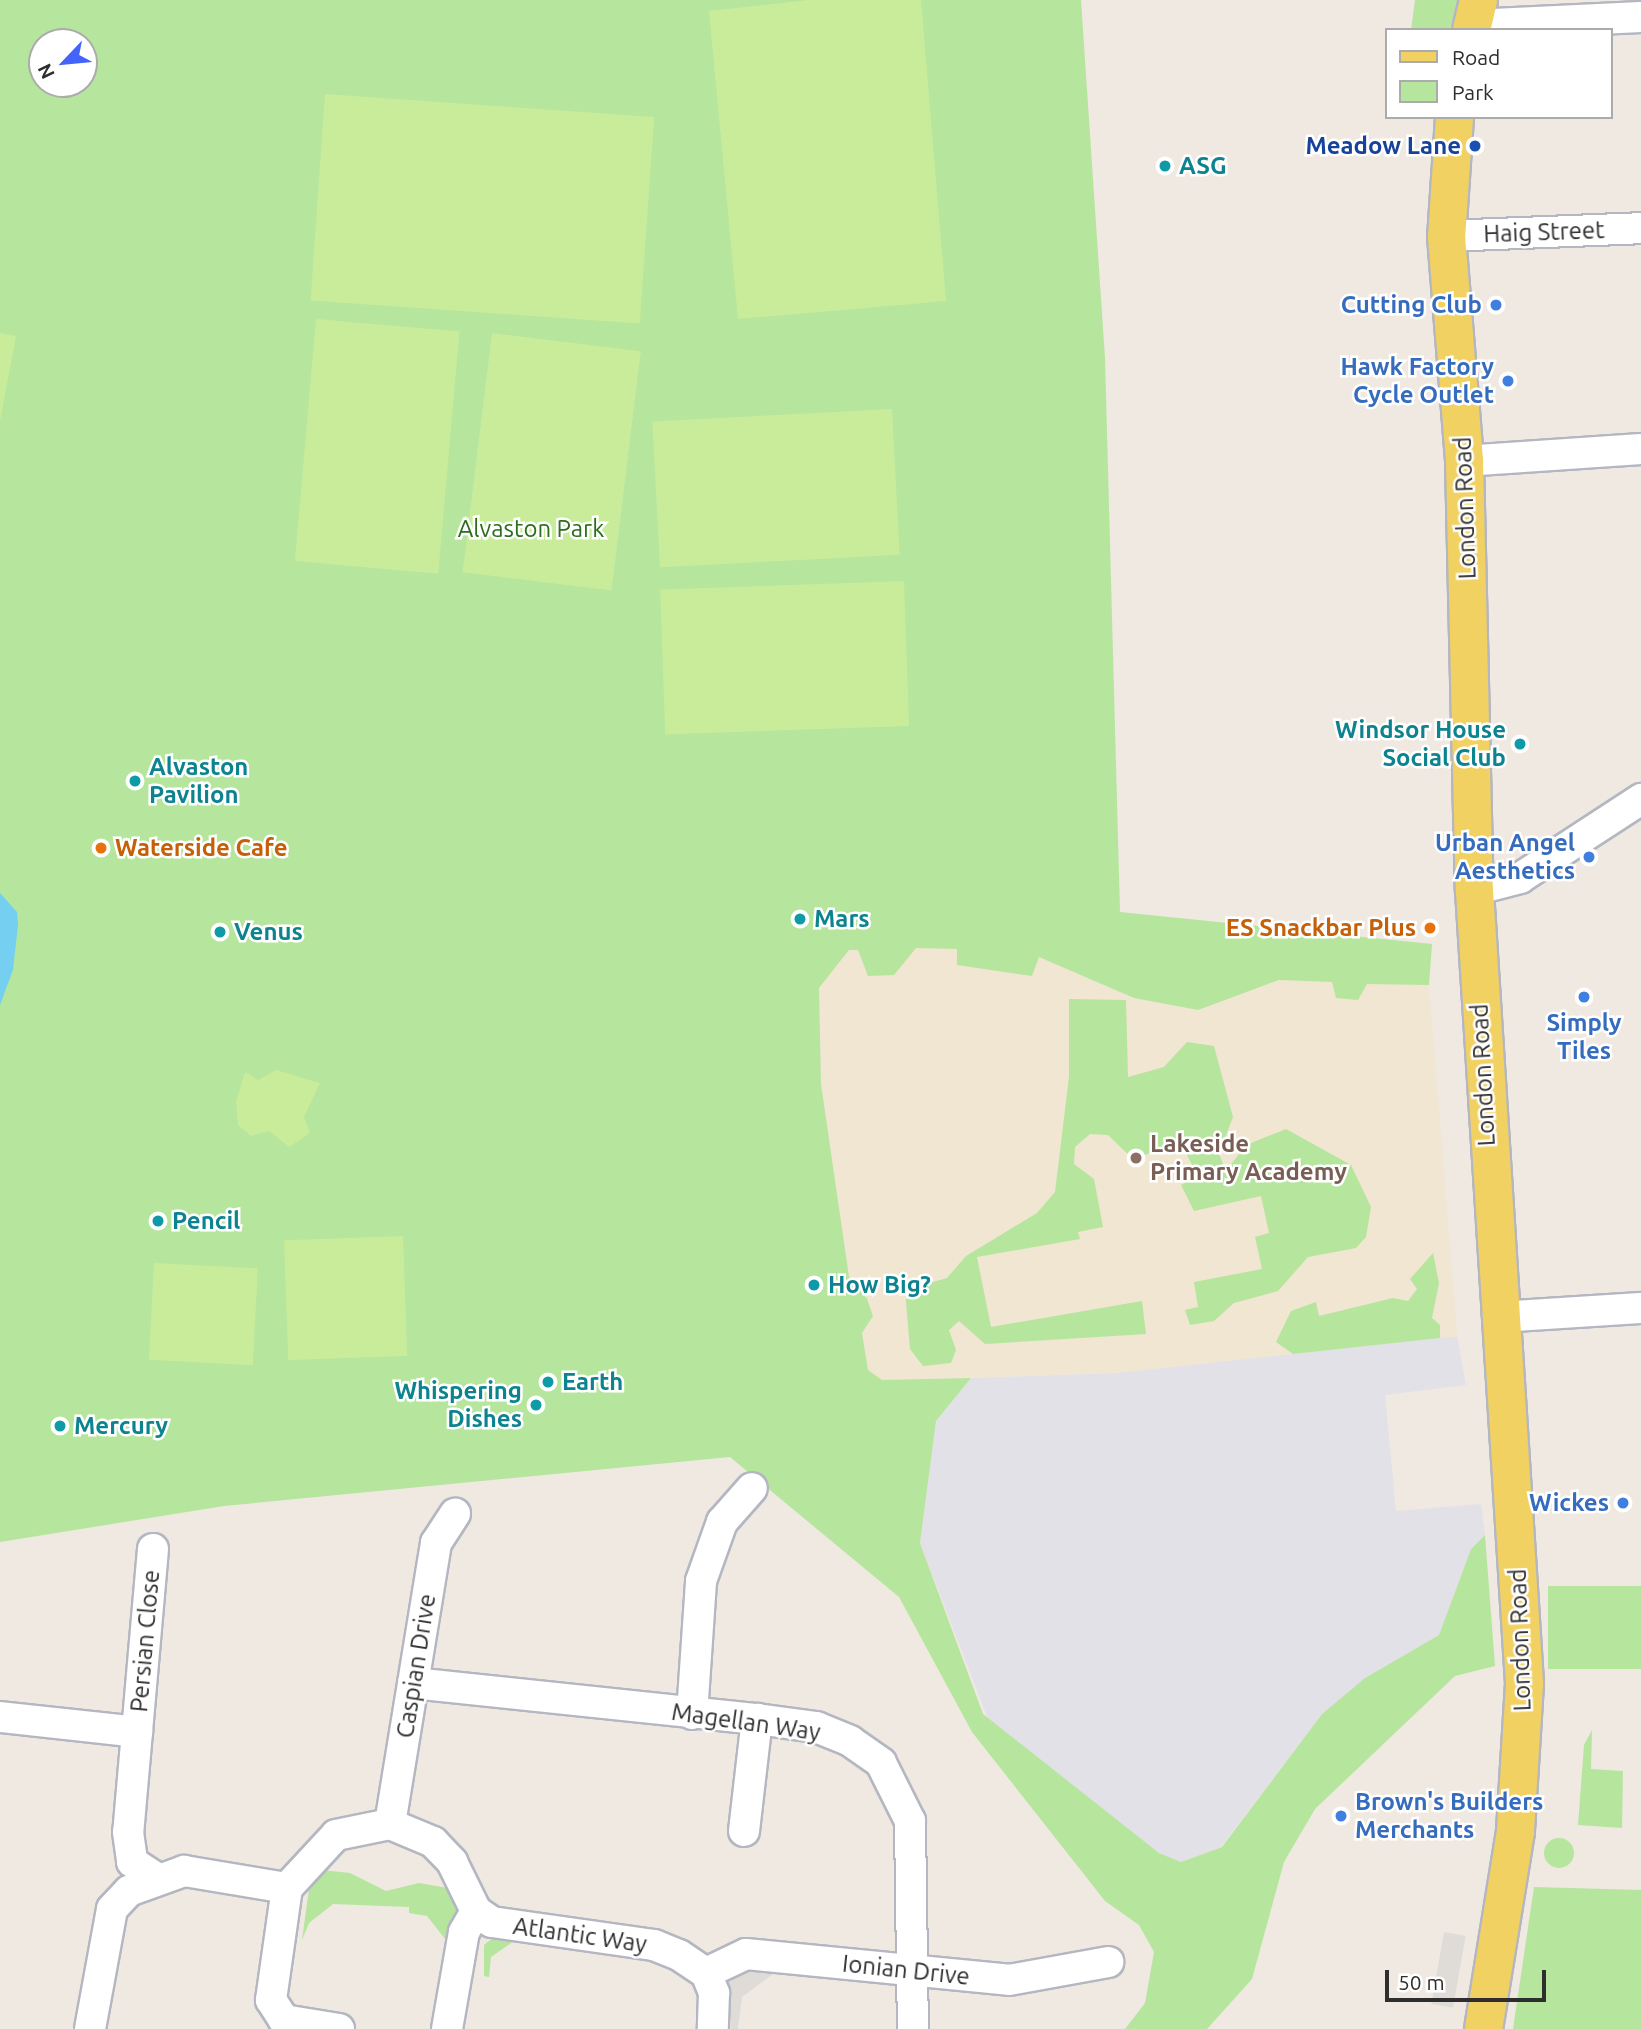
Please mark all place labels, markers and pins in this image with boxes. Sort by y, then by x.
place label: Meadow Lane [1305,132,1461,160]
marker: Meadow Lane [1467,138,1483,154]
place label: ASG [1179,152,1227,180]
marker: ASG [1157,158,1173,174]
place label: Cutting Club [1341,291,1482,319]
marker: Cutting Club [1488,297,1504,313]
place label: Hawk Factory Cycle Outlet [1340,353,1494,409]
marker: Hawk Factory Cycle Outlet [1500,373,1516,389]
place label: Windsor House Social Club [1335,716,1506,772]
marker: Windsor House Social Club [1512,736,1528,752]
place label: Alvaston Pavilion [149,753,248,809]
marker: Alvaston Pavilion [127,773,143,789]
place label: Urban Angel Aesthetics [1435,829,1575,885]
place label: Waterside Cafe [115,834,288,862]
marker: Waterside Cafe [93,840,109,856]
marker: Urban Angel Aesthetics [1581,849,1597,865]
place label: Mars [814,905,870,933]
marker: Mars [792,911,808,927]
place label: ES Snackbar Plus [1226,914,1416,942]
place label: Venus [234,918,303,946]
marker: ES Snackbar Plus [1422,920,1438,936]
marker: Venus [212,924,228,940]
marker: Simply Tiles [1576,989,1592,1005]
place label: Simply Tiles [1546,1009,1622,1065]
place label: Lakeside Primary Academy [1150,1130,1347,1186]
marker: Lakeside Primary Academy [1128,1150,1144,1166]
place label: Pencil [172,1207,240,1235]
marker: Pencil [150,1213,166,1229]
place label: How Big? [828,1271,931,1299]
marker: How Big? [806,1277,822,1293]
place label: Earth [562,1368,623,1396]
marker: Earth [540,1374,556,1390]
place label: Whispering Dishes [394,1377,522,1433]
marker: Whispering Dishes [528,1397,544,1413]
place label: Mercury [74,1412,168,1440]
marker: Mercury [52,1418,68,1434]
place label: Wickes [1529,1489,1609,1517]
marker: Wickes [1615,1495,1631,1511]
place label: Brown's Builders Merchants [1355,1788,1543,1844]
marker: Brown's Builders Merchants [1333,1808,1349,1824]

